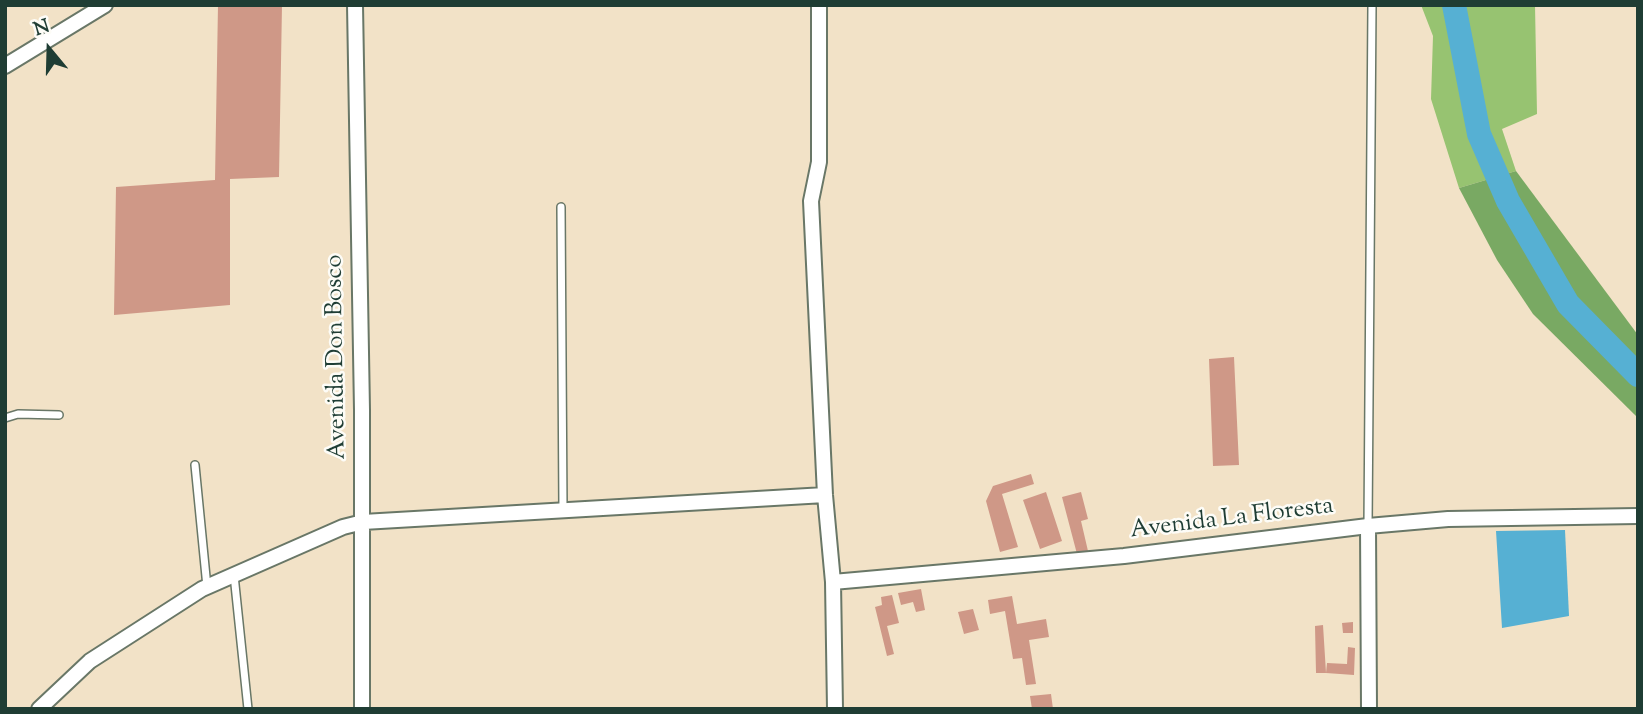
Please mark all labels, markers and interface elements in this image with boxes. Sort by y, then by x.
text: N [30,13,54,44]
north arrow [14,14,84,84]
street label: Avenida Don Bosco [322,254,354,460]
street label: Avenida La Floresta [1129,493,1335,547]

